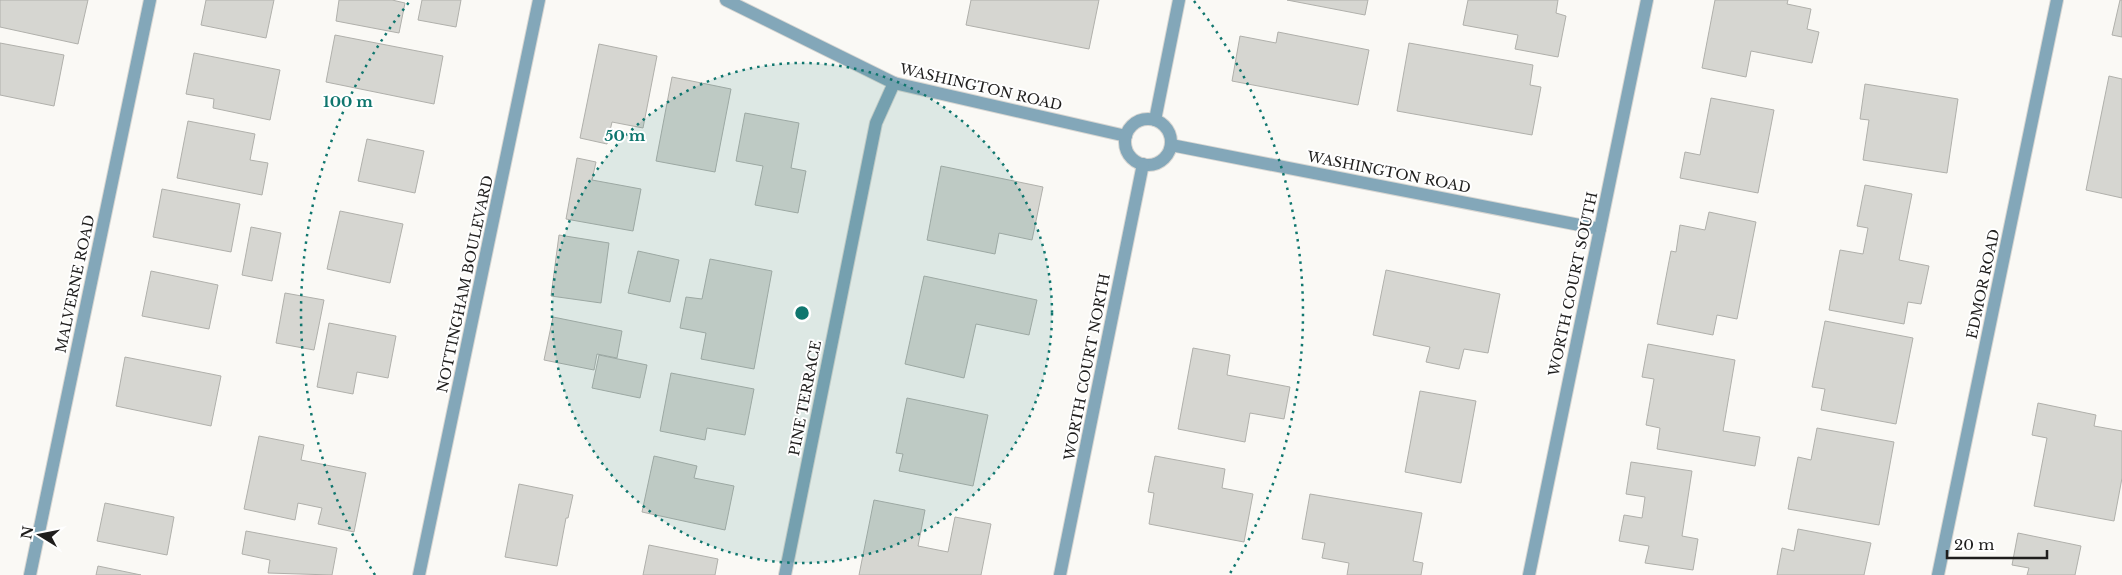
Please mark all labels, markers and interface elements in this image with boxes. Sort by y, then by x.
street label: WASHINGTON ROAD [897,59,1064,114]
text: 100 m [323,92,373,111]
text: 50 m [605,126,646,145]
street label: WASHINGTON ROAD [1305,147,1472,197]
street label: NOTTINGHAM BOULEVARD [433,174,497,394]
street label: WORTH COURT SOUTH [1544,190,1601,379]
street label: MALVERNE ROAD [52,213,98,355]
street label: EDMOR ROAD [1963,227,2003,341]
street label: WORTH COURT NORTH [1060,272,1114,463]
centre of rings [793,304,811,322]
street label: PINE TERRACE [785,339,825,457]
north arrow [15,510,65,560]
text: N [17,525,37,541]
scale bar [1947,528,2047,560]
text: 20 m [1954,535,1994,554]

